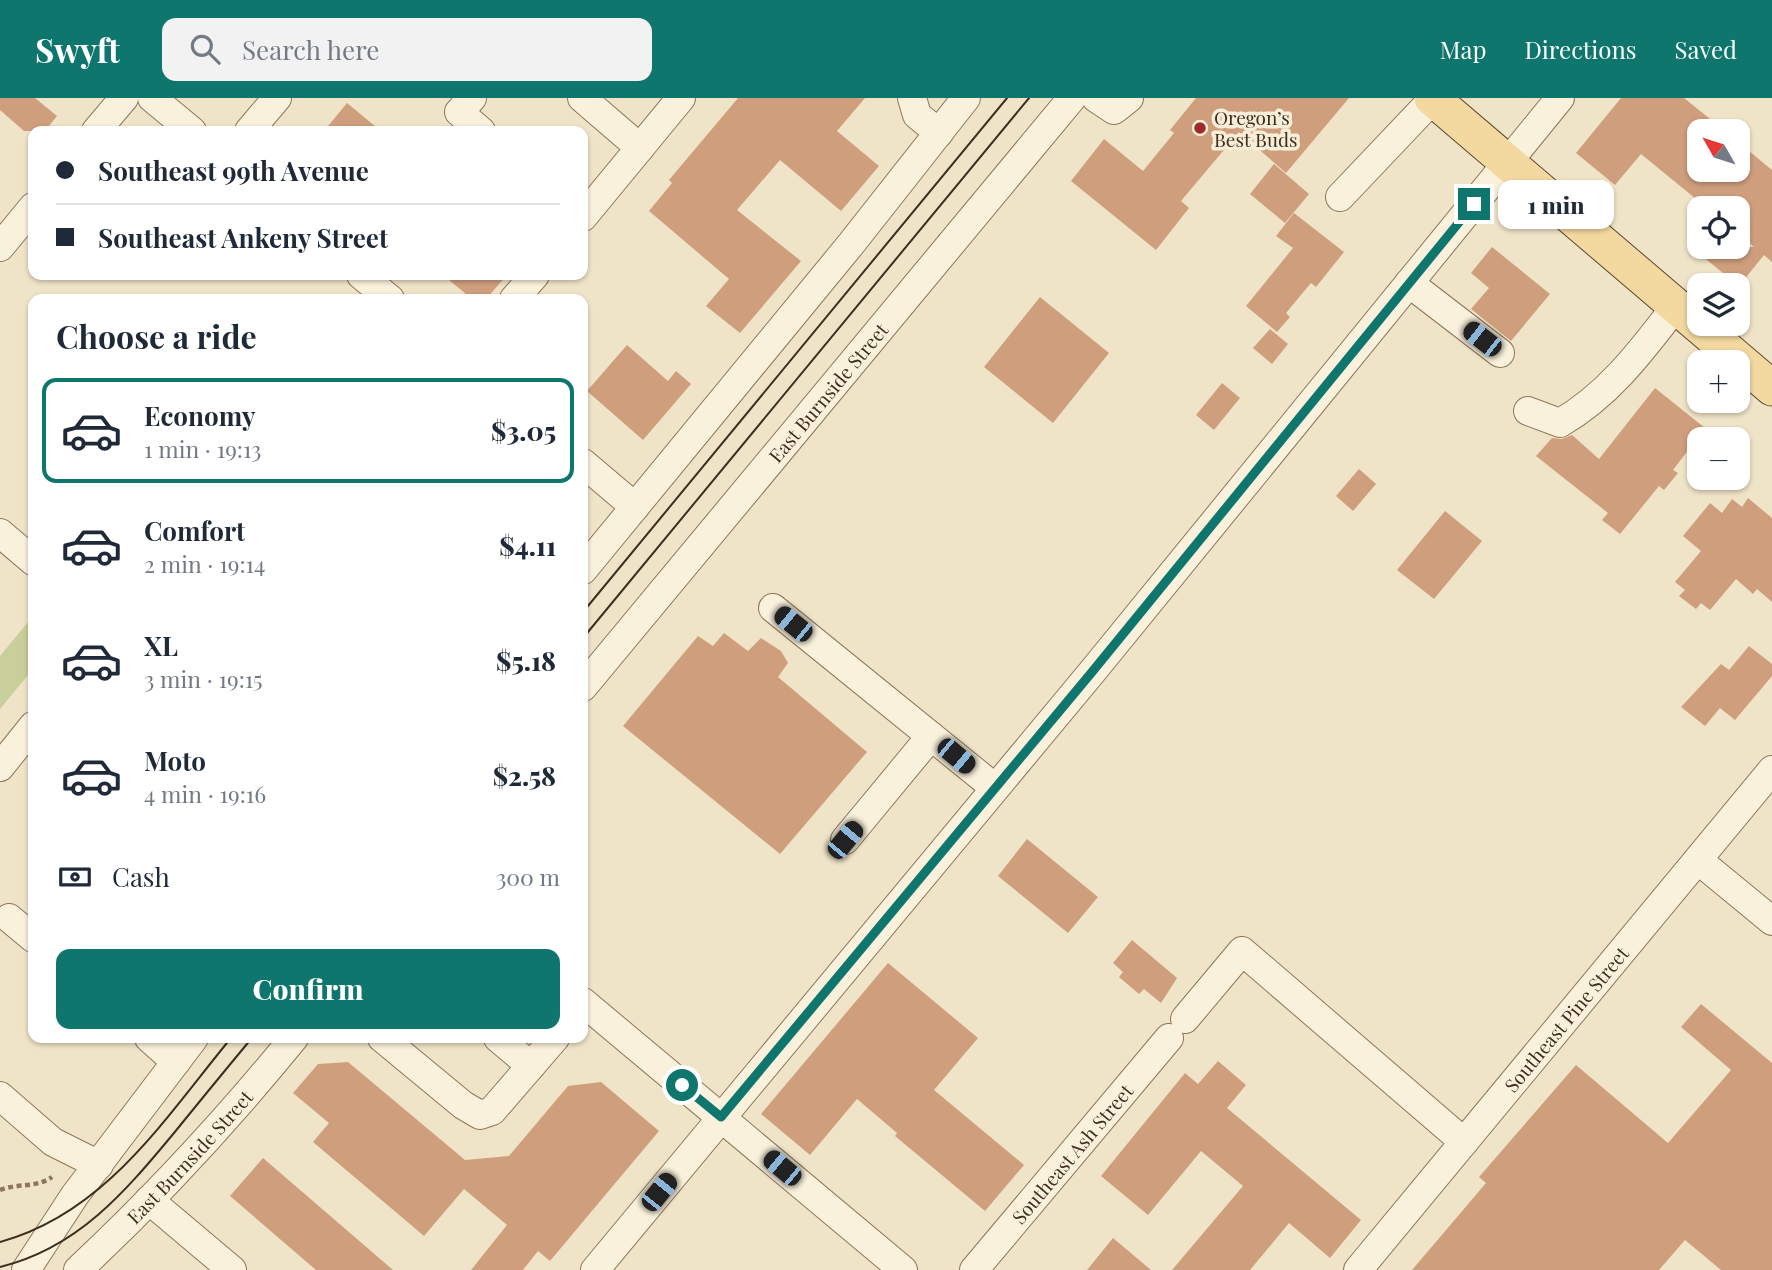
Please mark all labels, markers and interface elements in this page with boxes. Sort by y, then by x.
search box [162,18,652,81]
text: Swyft [35,27,120,71]
icon: search [186,30,224,68]
text: Search here [242,32,379,67]
text: Map [1440,33,1486,65]
text: Directions [1524,33,1637,65]
text: Saved [1675,33,1737,65]
place label: Oregon’s Best Buds [1214,104,1298,152]
north arrow [1687,119,1750,182]
map controls [1687,119,1750,490]
marker: Oregon’s Best Buds [1192,120,1208,136]
text: Southeast 99th Avenue [98,153,369,188]
callout: 1 min [1498,180,1614,228]
route end [1458,188,1490,220]
text: 1 min [1528,189,1584,220]
button: locate [1687,196,1750,259]
text: Southeast Ankeny Street [98,220,388,255]
button: layers [1687,273,1750,336]
text: Choose a ride [56,314,257,357]
street label: East Burnside Street [762,317,893,468]
car [1459,318,1506,360]
button: + [1687,350,1750,413]
text: Economy [144,398,255,433]
icon: car [60,399,123,462]
text: $3.05 [491,413,556,448]
button: − [1687,427,1750,490]
text: 1 min · 19:13 [144,433,261,464]
text: Comfort [144,513,245,548]
icon: car [60,514,123,577]
text: $4.11 [499,528,556,563]
text: 2 min · 19:14 [144,548,265,579]
car [771,603,816,645]
text: XL [144,628,178,663]
icon: car [60,629,123,692]
text: $5.18 [496,643,556,678]
text: 3 min · 19:15 [144,663,263,694]
car [934,734,979,778]
text: Moto [144,743,206,778]
icon: car [60,744,123,807]
text: $2.58 [493,758,556,793]
text: 4 min · 19:16 [144,778,266,809]
car [824,817,867,863]
icon: cash [56,858,94,896]
text: Cash [112,859,170,894]
text: 300 m [496,861,560,892]
street label: Southeast Pine Street [1498,940,1634,1097]
button: Confirm [56,949,560,1029]
route start [666,1069,698,1101]
street label: Southeast Ash Street [1005,1078,1138,1229]
street label: East Burnside Street [121,1084,258,1229]
car [760,1146,805,1190]
car [638,1169,681,1215]

